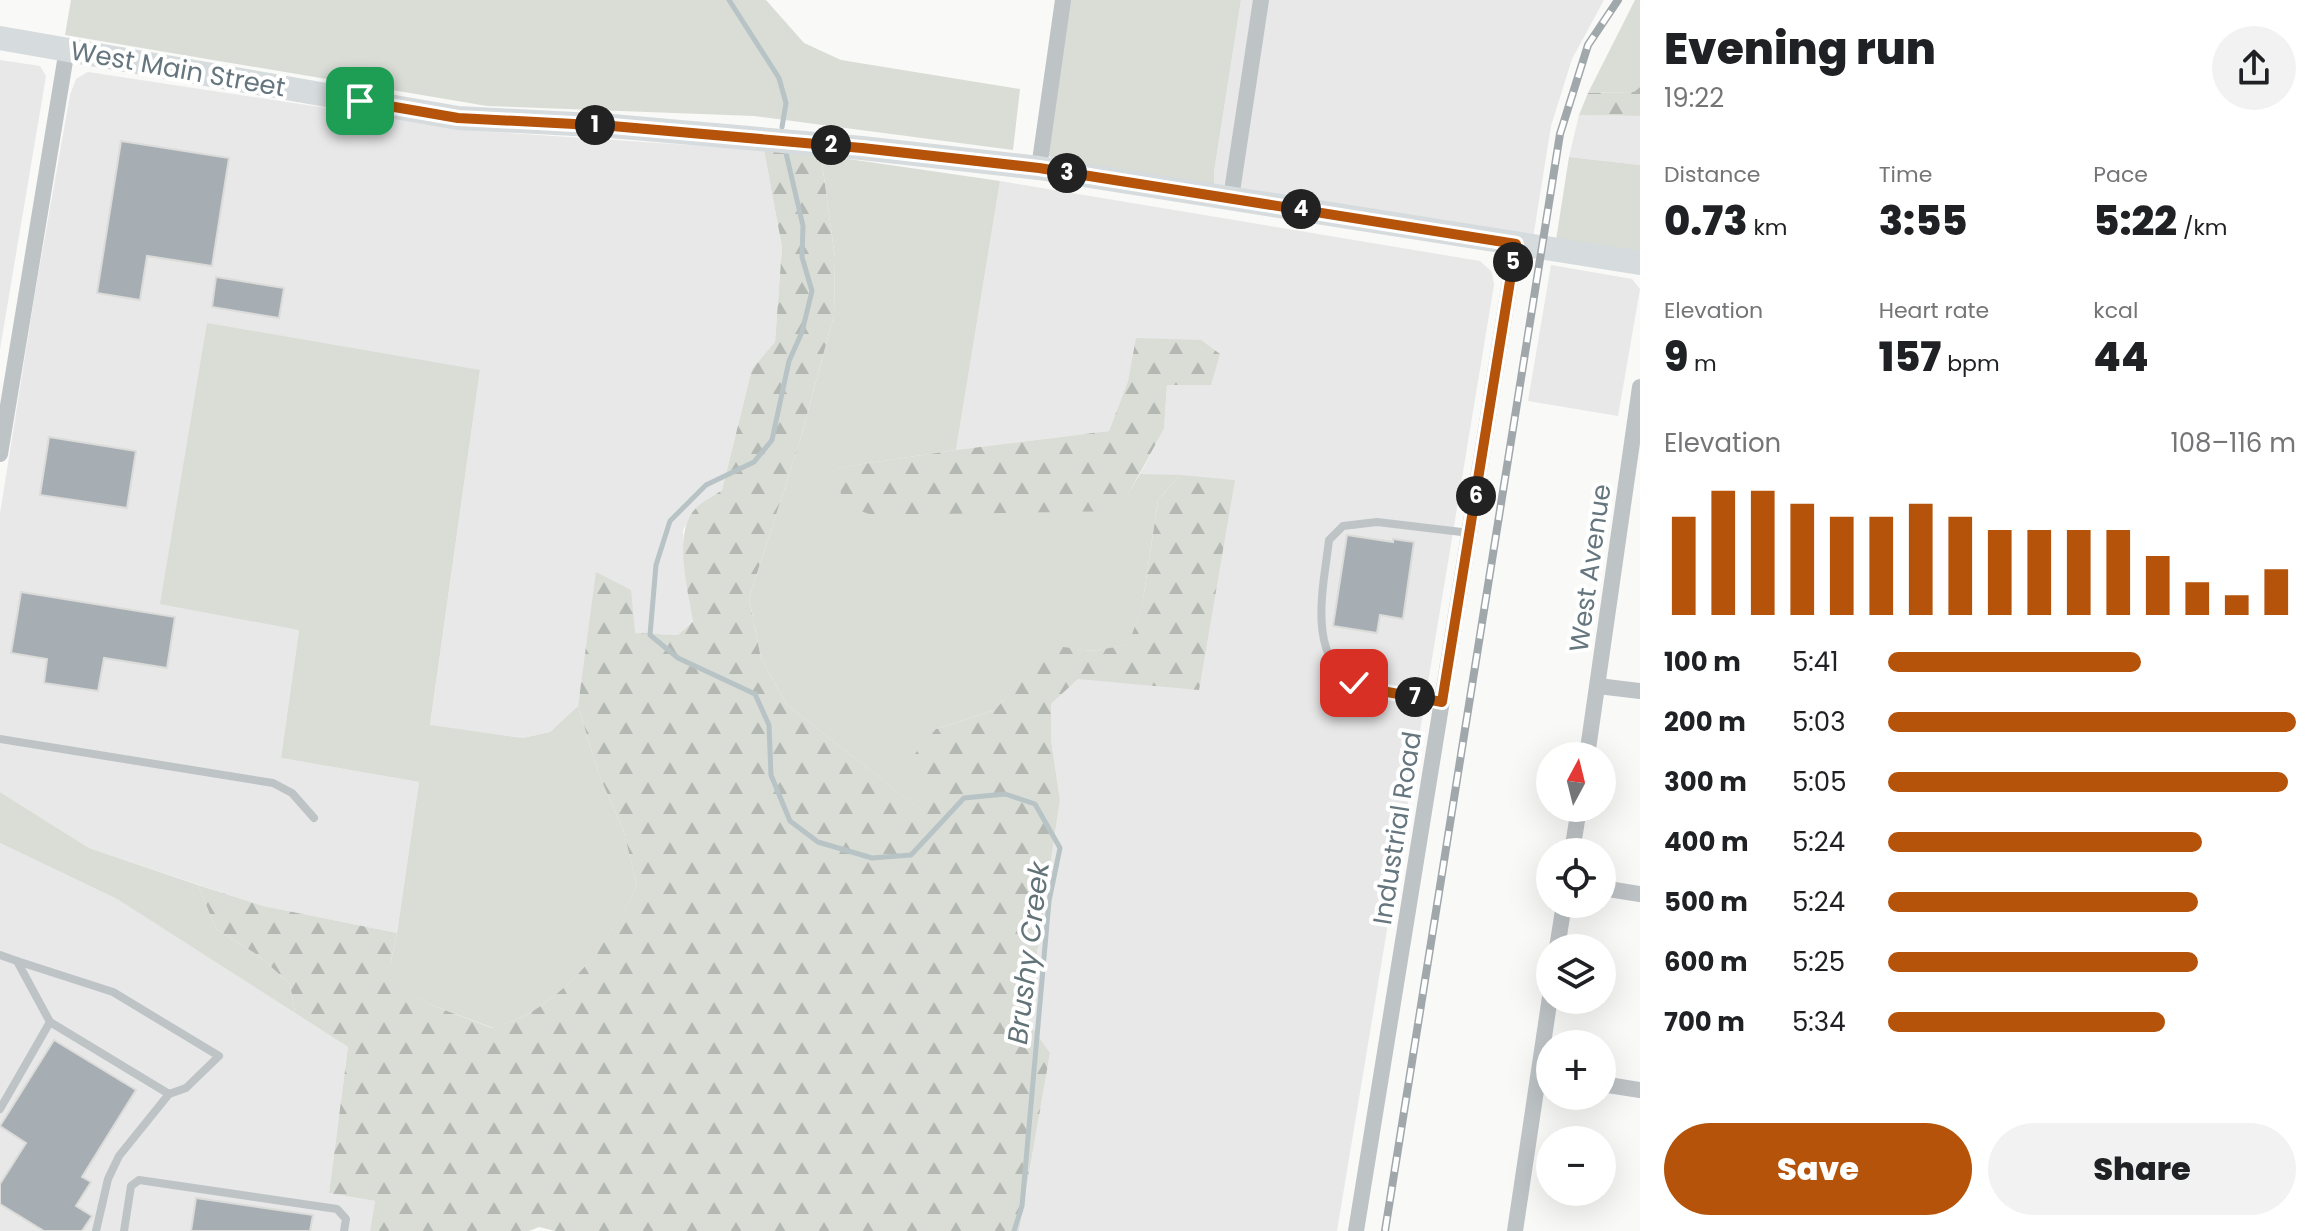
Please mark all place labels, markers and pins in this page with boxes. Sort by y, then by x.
pin [326,67,394,135]
pin: 1 [575,105,615,145]
pin: 2 [811,125,851,165]
pin: 3 [1047,153,1087,193]
pin: 4 [1281,189,1321,229]
pin: 5 [1493,242,1533,282]
pin: 6 [1456,476,1496,516]
pin [1320,649,1388,717]
pin: 7 [1395,677,1435,717]

